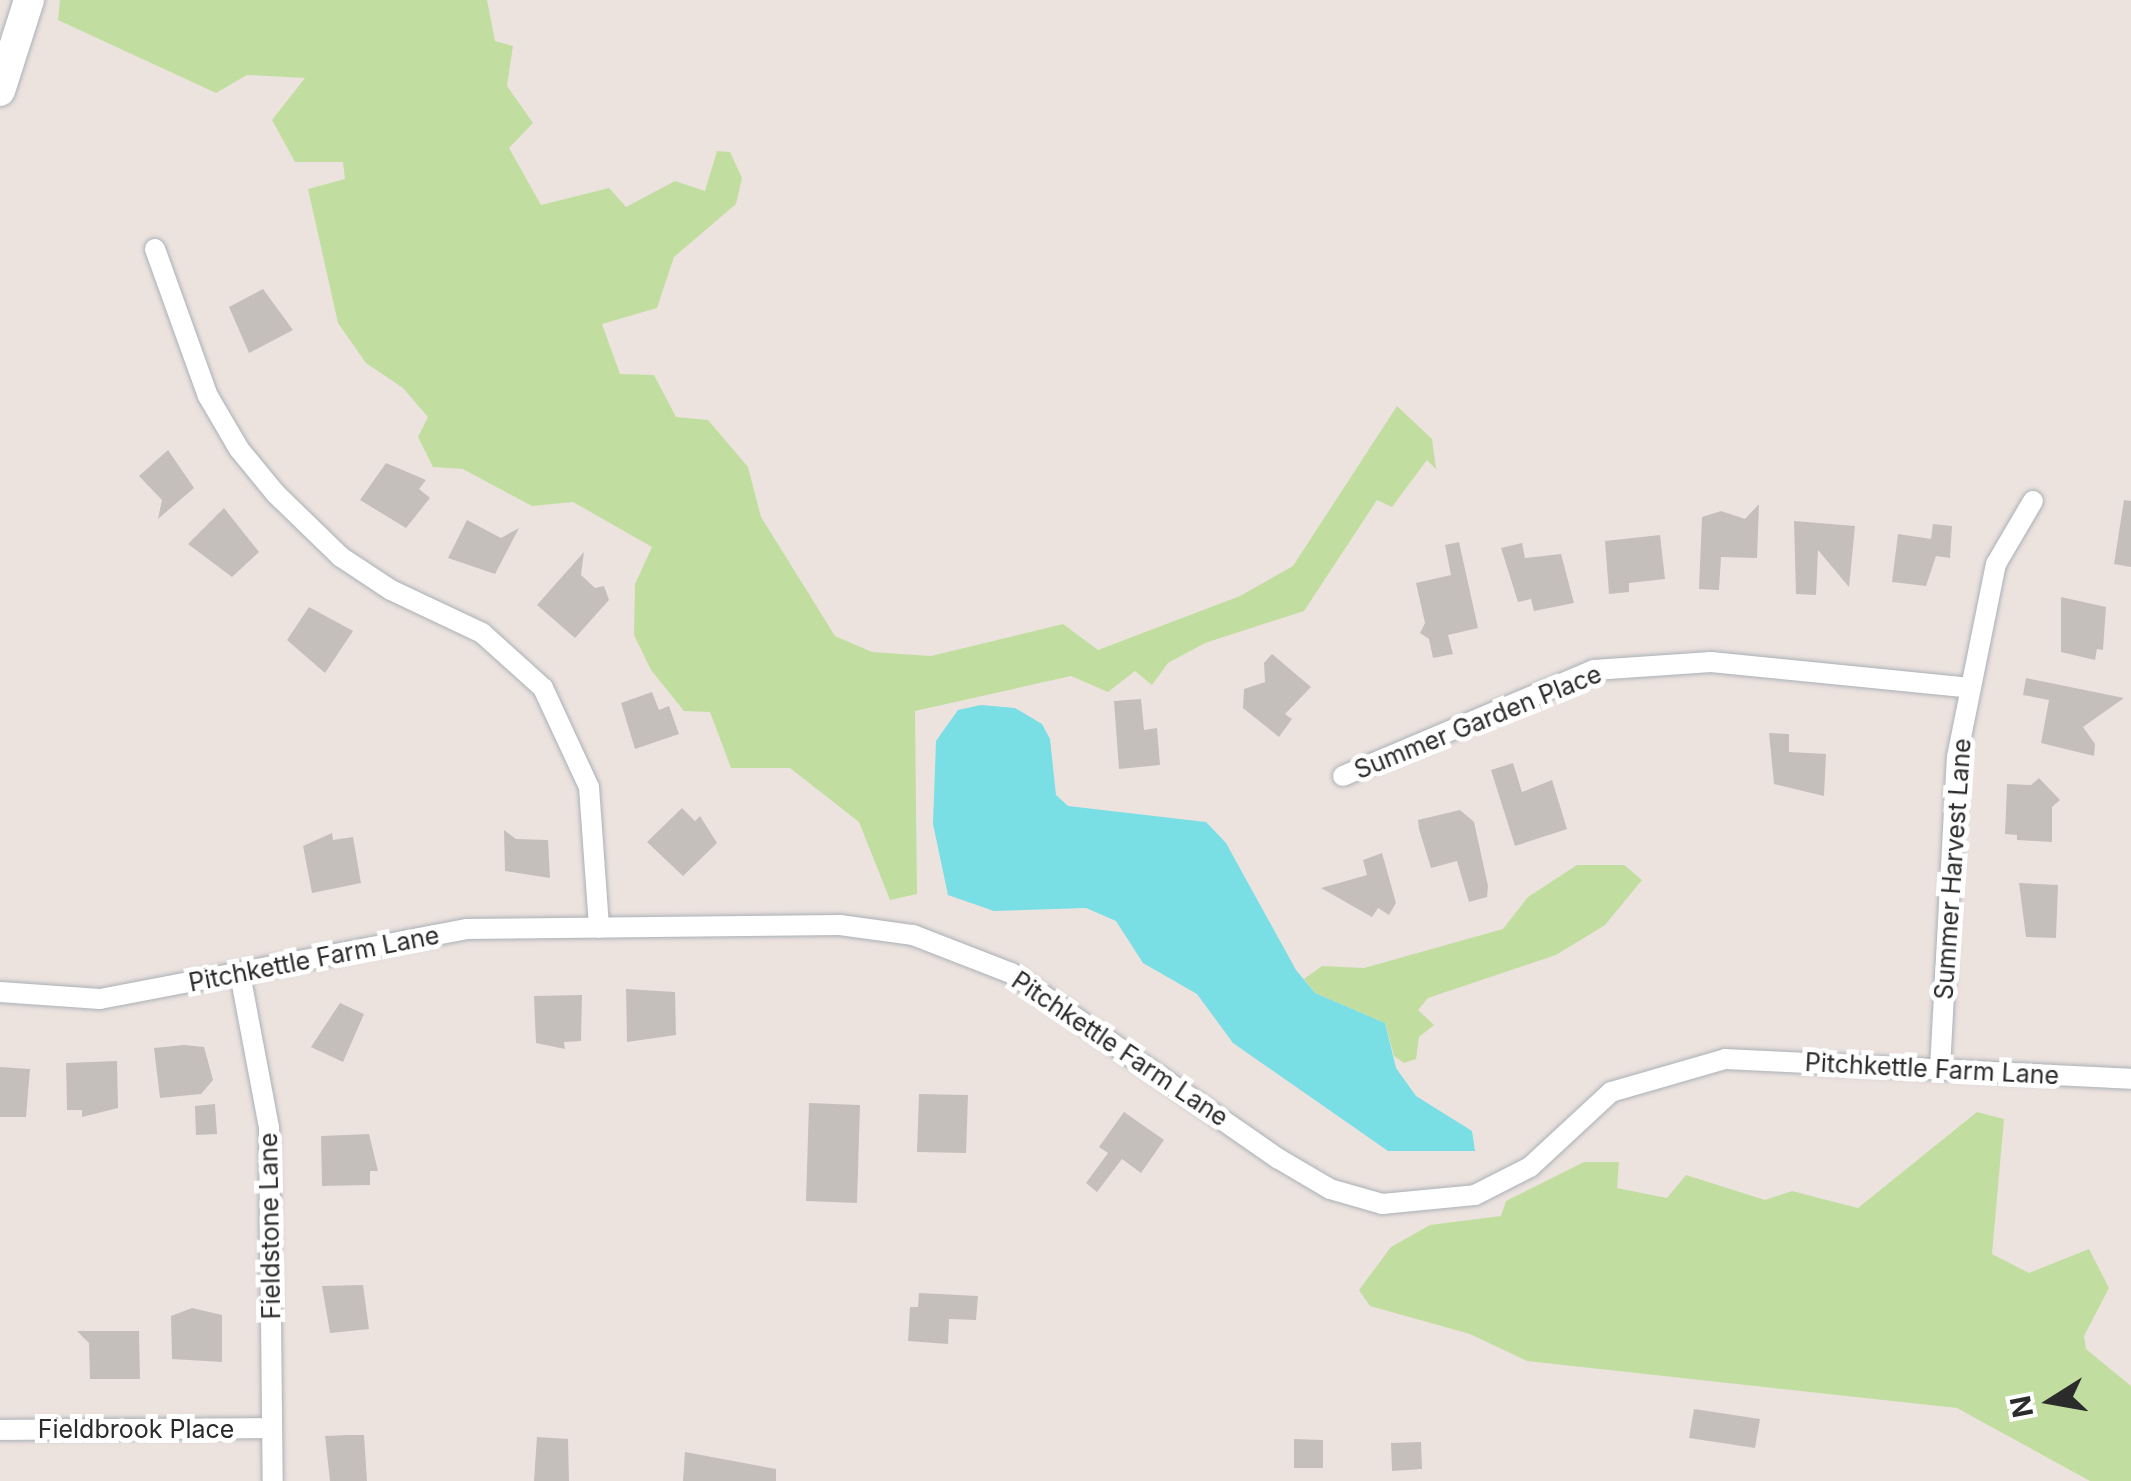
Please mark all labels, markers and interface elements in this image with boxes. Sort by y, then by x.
street label: Summer Garden Place [1350,659,1606,785]
street label: Summer Harvest Lane [1929,737,1977,1001]
street label: Pitchkettle Farm Lane [186,920,442,998]
street label: Pitchkettle Farm Lane [1006,965,1234,1133]
street label: Pitchkettle Farm Lane [1804,1047,2060,1091]
street label: Fieldstone Lane [253,1132,287,1320]
north arrow [2001,1351,2101,1451]
text: N [2003,1393,2040,1420]
street label: Fieldbrook Place [38,1414,234,1444]

